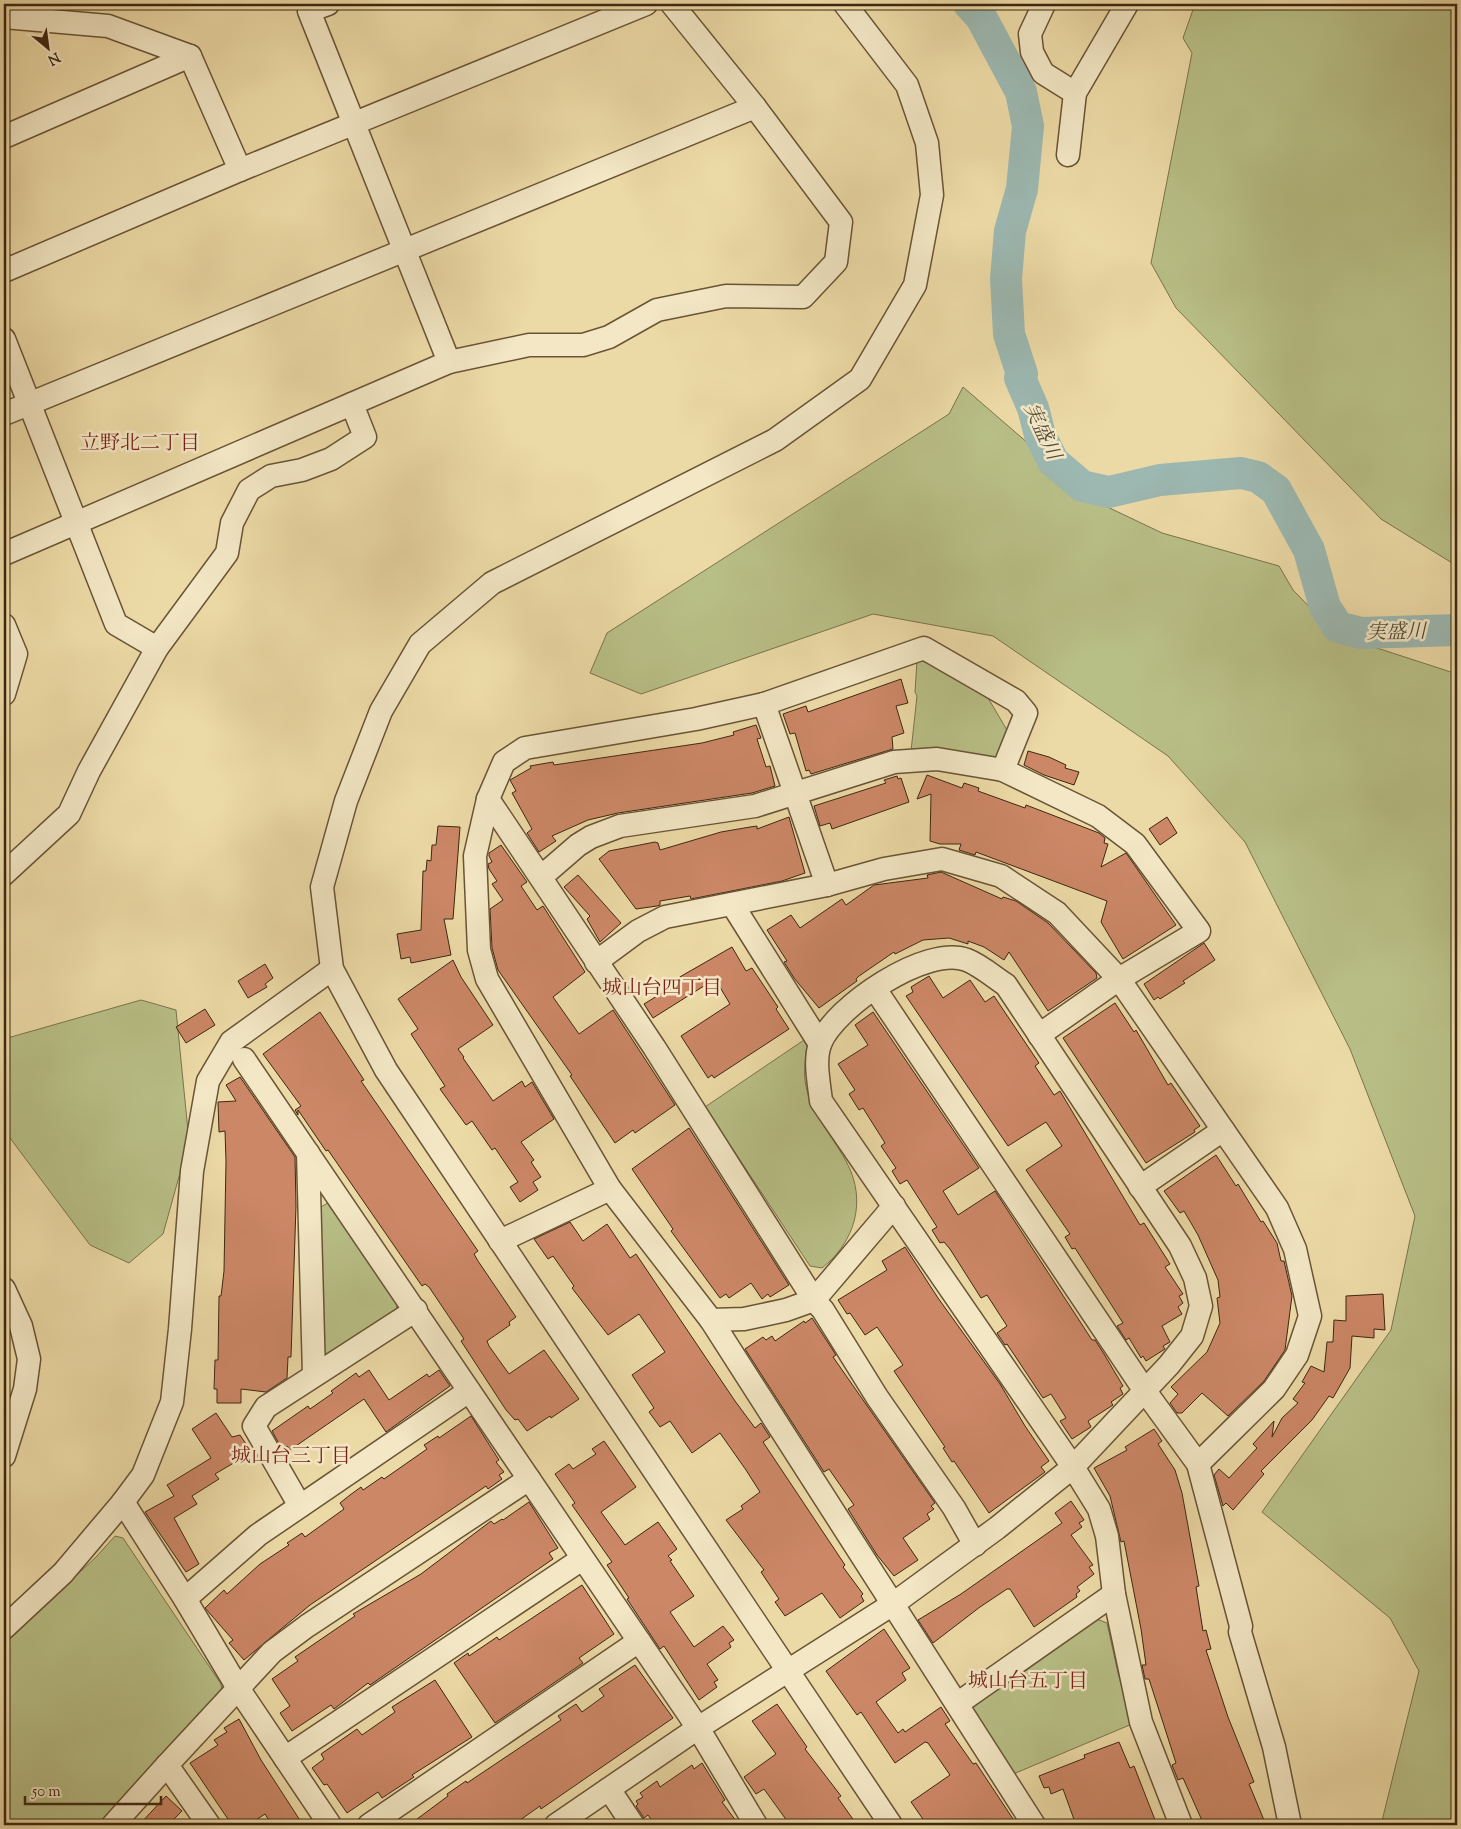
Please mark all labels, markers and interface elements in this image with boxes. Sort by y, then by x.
north arrow [22,22,72,72]
text: N [44,46,63,69]
water label: 実盛川 [1015,399,1067,467]
district label: 立野北二丁目 [80,430,200,459]
water label: 実盛川 [1366,618,1428,649]
district label: 城山台四丁目 [602,975,722,1004]
district label: 城山台三丁目 [231,1443,351,1472]
district label: 城山台五丁目 [968,1668,1088,1697]
scale bar [25,1774,161,1806]
text: 50 m [31,1782,61,1803]

